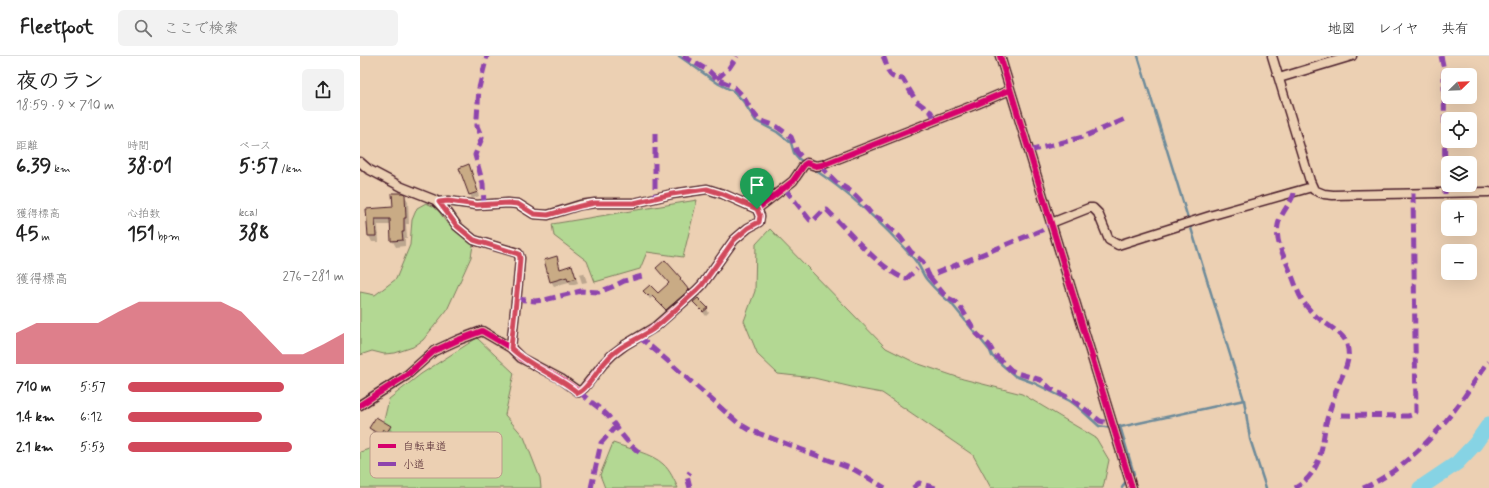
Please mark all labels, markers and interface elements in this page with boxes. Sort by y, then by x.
search box [118,10,398,46]
text: Fleetfoot [20,15,94,40]
icon: search [132,17,154,39]
text: ここで検索 [164,19,239,39]
text: 地図 [1328,20,1356,38]
text: レイヤ [1378,20,1419,38]
text: 共有 [1441,20,1469,38]
text: 夜のラン [16,68,104,96]
north arrow [1441,68,1477,104]
map controls [1441,68,1477,280]
button: share [302,69,344,111]
text: 18:59 · 9 × 710 m [16,97,114,114]
button: locate [1441,112,1477,148]
text: 距離 [16,139,38,153]
text: 時間 [127,139,149,153]
text: ペース [239,139,271,153]
text: 6.39 [16,153,51,180]
text: 38:01 [127,153,172,180]
text: 5:57 [239,153,278,180]
button: layers [1441,156,1477,192]
text: km [51,162,70,176]
text: /km [278,162,302,176]
pin [740,168,774,209]
icon: arrive [746,174,768,196]
button: + [1441,200,1477,236]
text: kcal [239,206,257,220]
text: 獲得標高 [16,207,60,221]
text: 心拍数 [127,207,160,221]
text: 388 [239,220,269,247]
text: 45 [16,221,38,248]
text: 151 [127,221,155,248]
text: m [38,230,50,244]
text: bpm [155,230,180,244]
button: − [1441,244,1477,280]
text: 276–281 m [283,268,344,285]
text: 獲得標高 [16,271,68,288]
text: 710 m [16,379,51,396]
text: 5:57 [80,379,106,396]
text: 1.4 km [16,409,55,426]
text: 6:12 [80,409,103,426]
legend [370,432,502,478]
text: 2.1 km [16,439,53,456]
text: 5:53 [80,439,105,456]
text: 自転車道 [403,440,447,454]
text: 小道 [403,458,425,472]

